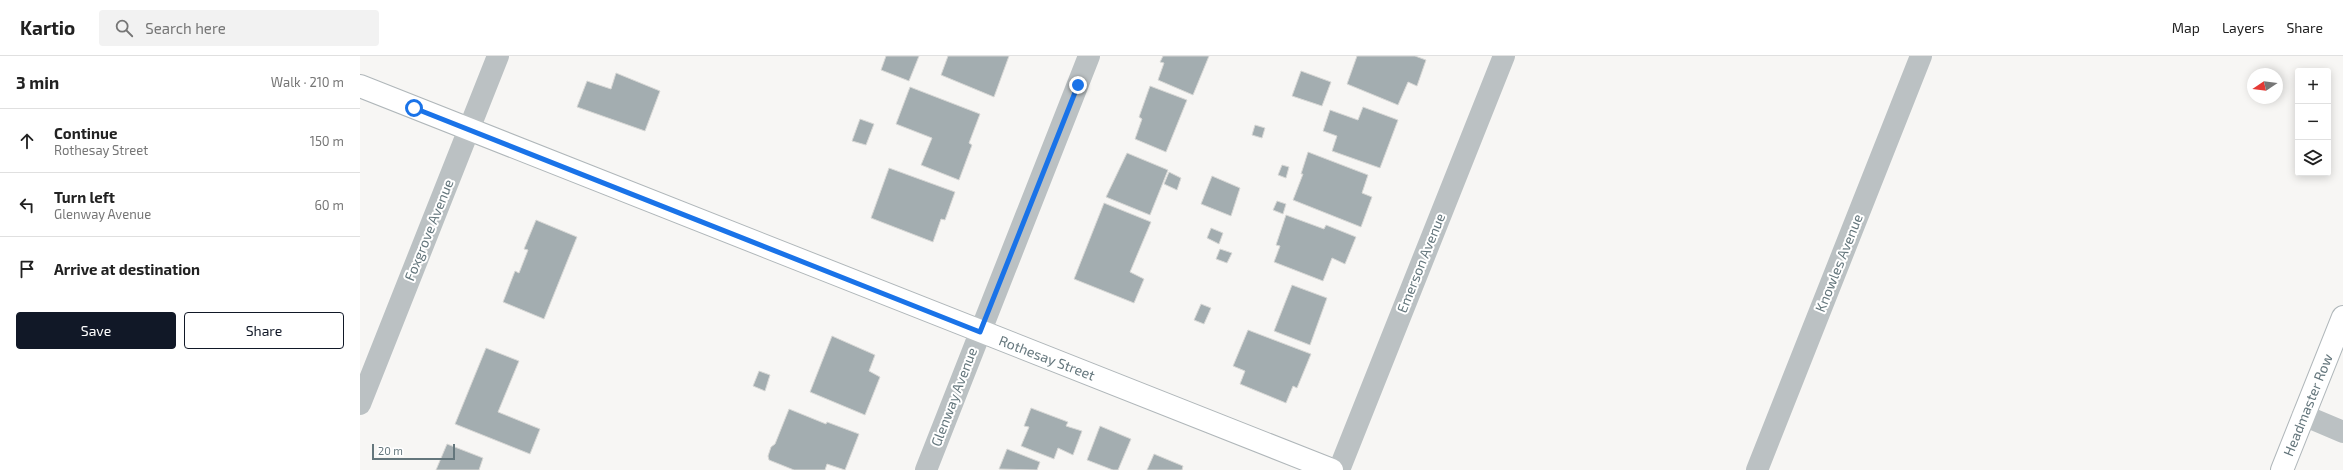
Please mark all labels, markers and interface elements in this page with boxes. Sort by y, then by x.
search box [99,10,379,46]
text: Kartio [20,16,75,39]
icon: search [113,17,135,39]
text: Search here [145,19,226,37]
text: Map [2172,19,2200,36]
text: Layers [2222,19,2264,36]
text: Share [2286,19,2323,36]
north arrow [2247,68,2283,104]
map controls [2295,68,2331,176]
button: + [2295,68,2331,104]
text: 3 min [16,72,59,92]
text: Walk · 210 m [271,74,344,90]
route end [1069,76,1087,94]
route start [405,99,423,117]
button: − [2295,104,2331,140]
text: Continue [54,124,117,142]
icon: ahead [16,130,38,152]
text: 150 m [310,133,344,149]
button: layers [2295,140,2331,176]
text: Rothesay Street [54,142,148,158]
street label: Foxgrove Avenue [400,176,457,283]
text: Turn left [54,188,115,206]
icon: left [16,194,38,216]
text: 60 m [314,197,344,213]
text: Glenway Avenue [54,206,151,222]
street label: Emerson Avenue [1393,210,1448,315]
street label: Knowles Avenue [1811,211,1866,314]
icon: arrive [16,258,38,280]
text: Arrive at destination [54,260,200,278]
button: Save [16,312,176,349]
button: Share [184,312,344,349]
street label: Rothesay Street [997,331,1098,384]
street label: Glenway Avenue [927,345,980,449]
street label: Headmaster Row [2279,351,2336,459]
scale bar [372,442,455,461]
text: 20 m [378,444,403,457]

